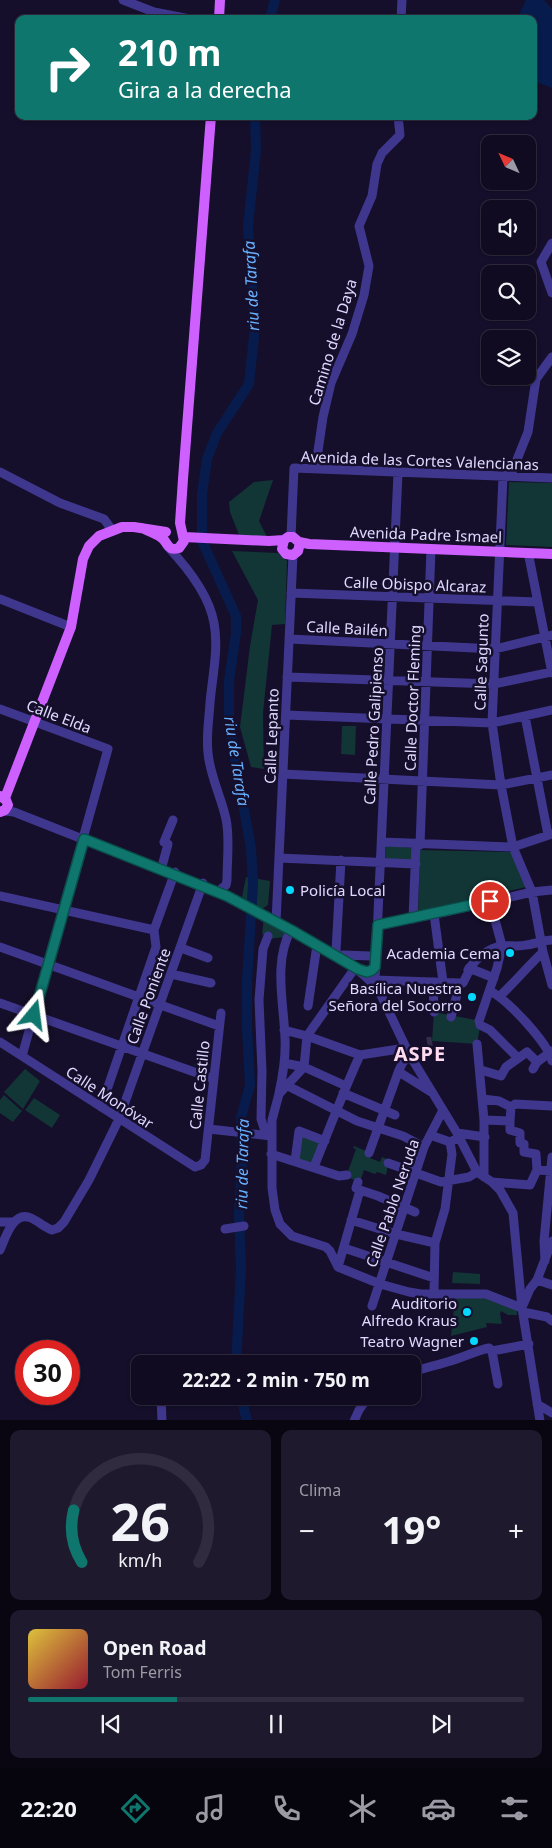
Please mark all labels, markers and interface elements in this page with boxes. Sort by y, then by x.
text: 210 m [118,29,221,76]
icon: right [35,35,100,100]
text: Gira a la derecha [118,74,292,104]
north arrow [481,135,536,190]
map controls [481,135,536,385]
button: sound [481,200,536,255]
water label: riu de Tarafa [238,240,264,332]
button: search [481,265,536,320]
street label: Camino de la Daya [303,276,361,408]
button: layers [481,330,536,385]
street label: Avenida de las Cortes Valencianas [301,446,539,474]
street label: Avenida Padre Ismael [350,521,502,547]
street label: Calle Obispo Alcaraz [343,572,487,596]
street label: Calle Sagunto [469,613,493,711]
street label: Calle Bailén [306,616,388,640]
street label: Calle Doctor Fleming [399,625,425,771]
street label: Calle Pedro Galipienso [359,647,387,805]
street label: Calle Lepanto [259,688,283,784]
street label: Calle Elda [24,695,94,737]
water label: riu de Tarafa [219,715,255,807]
place label: Policía Local [300,880,386,900]
pin [469,880,511,922]
marker: Policía Local [284,884,296,896]
icon: arrive [476,887,504,915]
place label: Academia Cema [387,943,500,963]
street label: Calle Poniente [121,945,175,1047]
marker: Academia Cema [504,947,516,959]
place label: Basílica Nuestra Señora del Socorro [329,978,462,1015]
position arrow [7,988,59,1040]
marker: Basílica Nuestra Señora del Socorro [466,991,478,1003]
street label: Calle Castillo [184,1040,214,1130]
district label: ASPE [394,1040,446,1067]
street label: Calle Monóvar [62,1061,158,1133]
water label: riu de Tarafa [230,1119,254,1209]
street label: Calle Pablo Neruda [361,1136,423,1270]
place label: Auditorio Alfredo Kraus [362,1293,457,1330]
marker: Auditorio Alfredo Kraus [461,1306,473,1318]
place label: Teatro Wagner [360,1331,464,1351]
marker: Teatro Wagner [468,1335,480,1347]
speed limit sign: 30 [15,1340,80,1405]
text: 22:22 · 2 min · 750 m [182,1367,370,1393]
text: Clima [299,1479,341,1501]
text: 26 [111,1485,170,1556]
text: 19° [382,1503,441,1555]
text: − [299,1511,315,1549]
text: + [508,1511,524,1549]
text: km/h [119,1548,162,1572]
text: Open Road [103,1635,206,1661]
text: Tom Ferris [103,1661,182,1683]
icon: previous [97,1710,125,1738]
icon: pause [262,1710,290,1738]
icon: next [427,1710,455,1738]
icon: directions [118,1791,153,1826]
icon: music [193,1791,228,1826]
icon: phone [269,1791,304,1826]
icon: climate [345,1791,380,1826]
icon: car [421,1791,456,1826]
icon: filters [497,1791,532,1826]
text: 22:20 [20,1793,77,1823]

